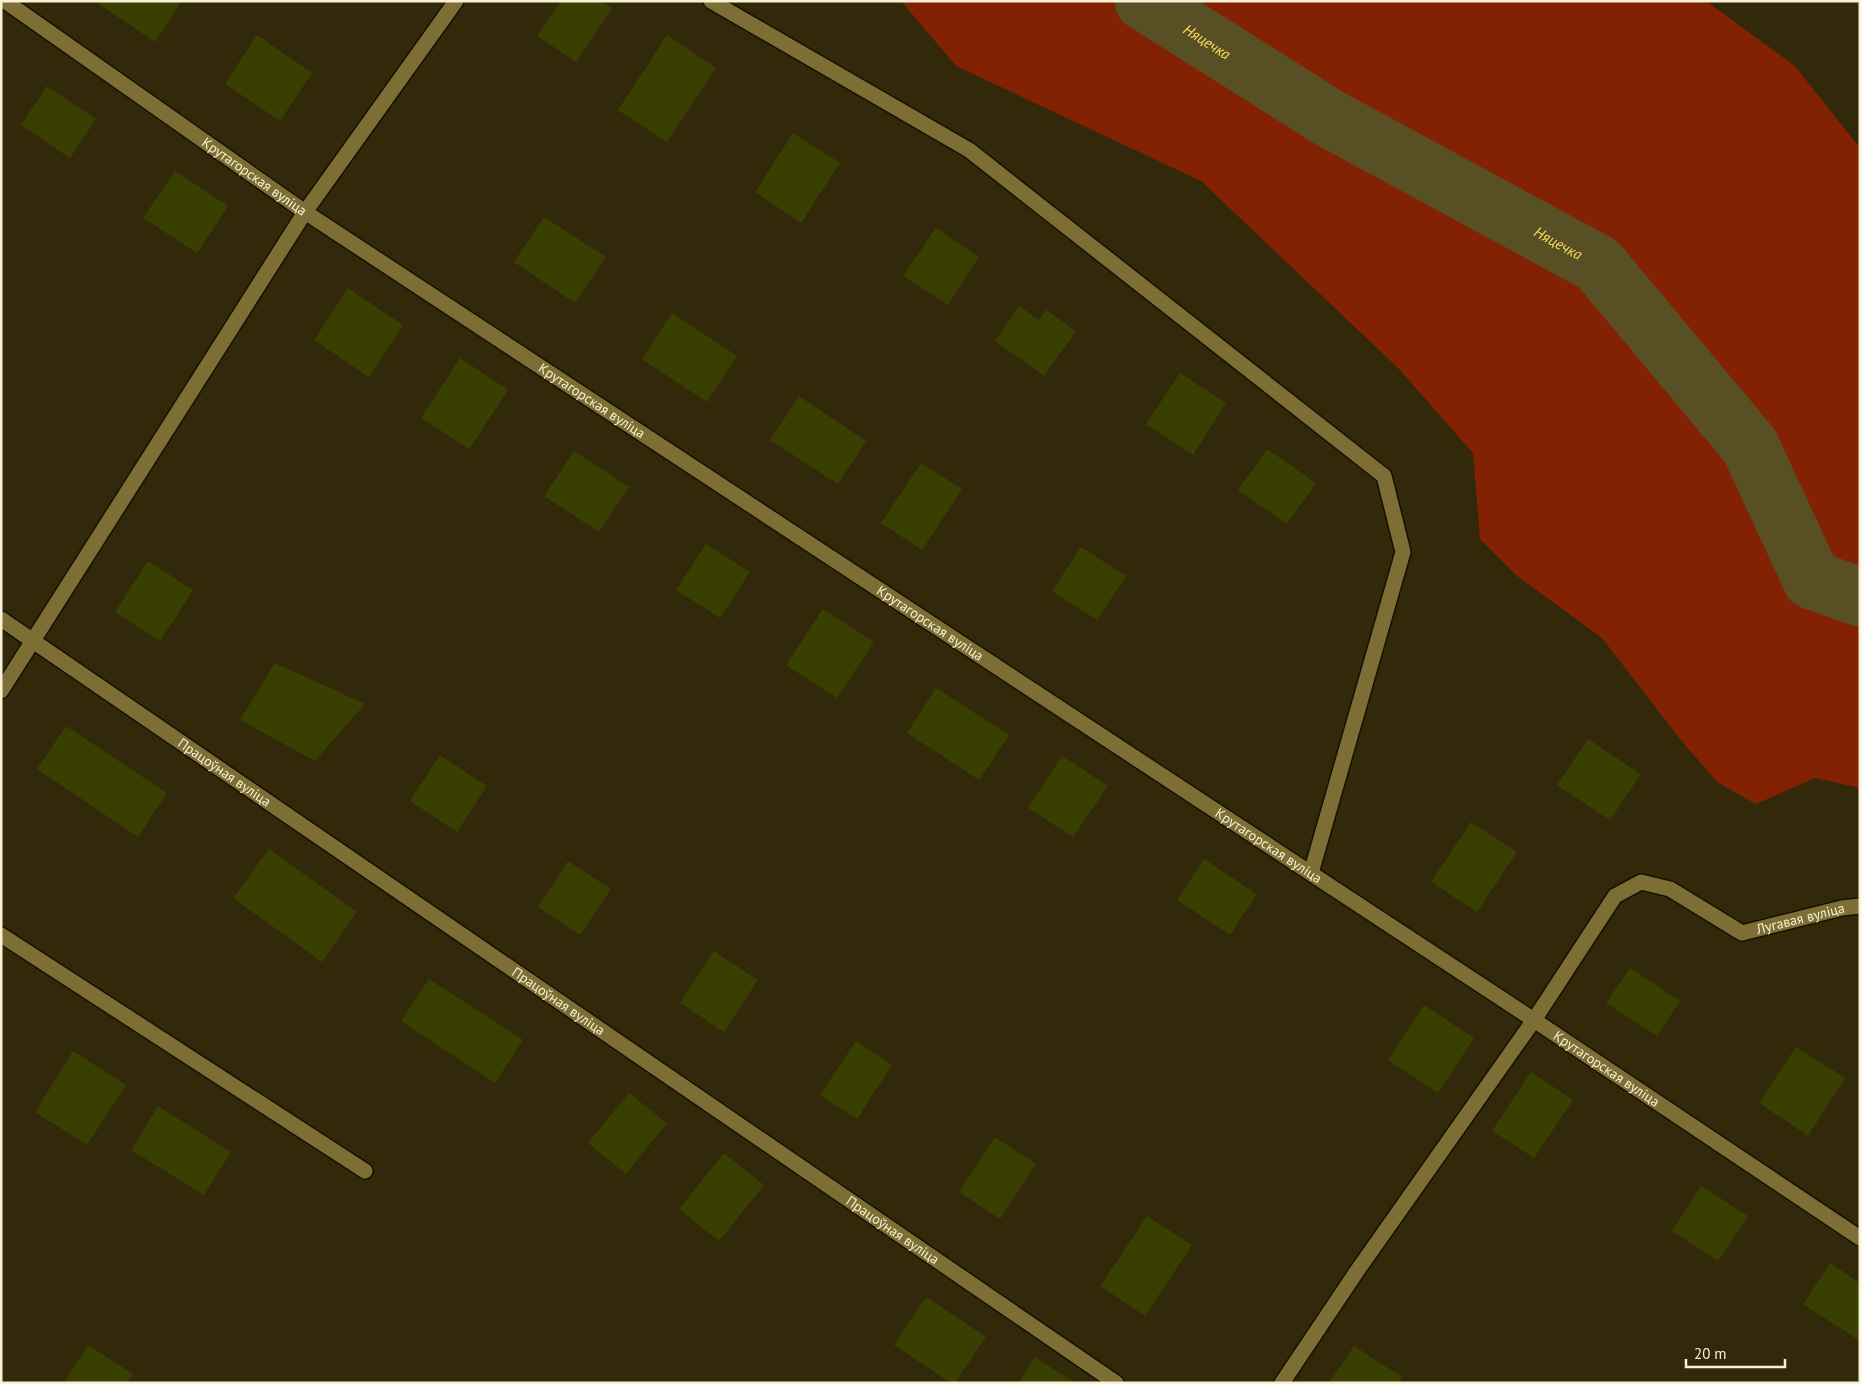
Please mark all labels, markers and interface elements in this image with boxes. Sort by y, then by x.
water label: Няцечка [1180,19,1235,63]
street label: Крутагорская вуліца [198,133,310,220]
water label: Няцечка [1531,222,1587,264]
street label: Крутагорская вуліца [535,359,649,442]
street label: Крутагорская вуліца [873,581,987,665]
street label: Працоўная вуліца [174,734,275,810]
street label: Крутагорская вуліца [1212,804,1326,887]
street label: Лугавая вуліца [1753,899,1847,938]
street label: Працоўная вуліца [509,963,609,1039]
street label: Крутагорская вуліца [1550,1027,1663,1111]
street label: Працоўная вуліца [843,1192,943,1268]
scale bar [1686,1336,1785,1368]
text: 20 m [1694,1344,1727,1363]

